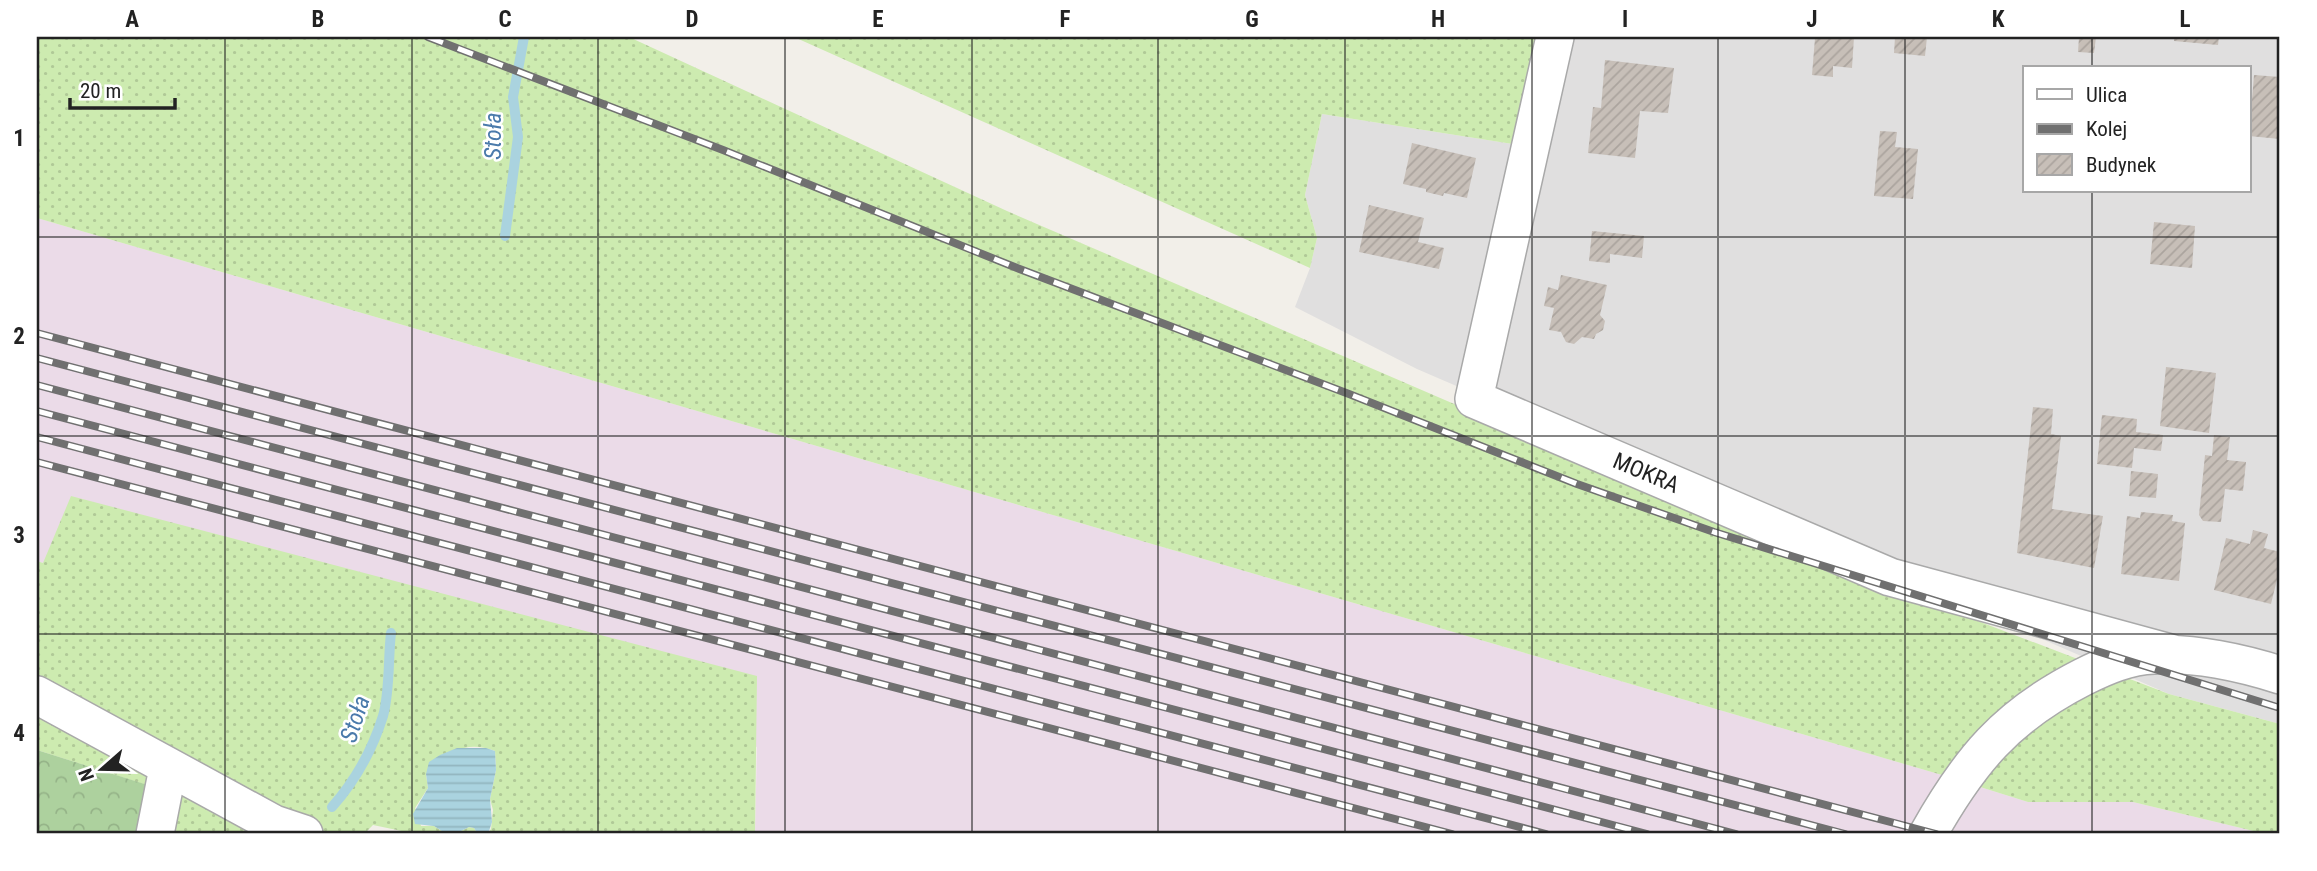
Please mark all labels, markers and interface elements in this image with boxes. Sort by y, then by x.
text: A [125,6,139,33]
text: B [312,6,324,33]
text: C [498,6,512,33]
text: D [686,6,699,33]
text: E [872,6,884,33]
text: F [1060,6,1071,33]
text: G [1245,6,1259,33]
text: H [1431,6,1445,33]
text: I [1622,6,1628,33]
text: J [1806,6,1818,33]
text: K [1992,6,2005,33]
text: L [2179,6,2191,33]
scale bar [70,66,175,110]
legend [2023,66,2250,192]
text: 20 m [80,79,121,103]
text: Ulica [2086,83,2127,107]
water label: Stoła [479,112,507,160]
text: Kolej [2086,117,2127,141]
text: 1 [13,125,25,152]
text: Budynek [2086,153,2157,177]
text: 2 [13,323,25,350]
street label: MOKRA [1609,447,1683,499]
text: 3 [13,522,25,549]
water label: Stoła [334,692,376,746]
text: 4 [13,720,25,747]
north arrow [66,734,136,804]
text: N [74,765,99,784]

